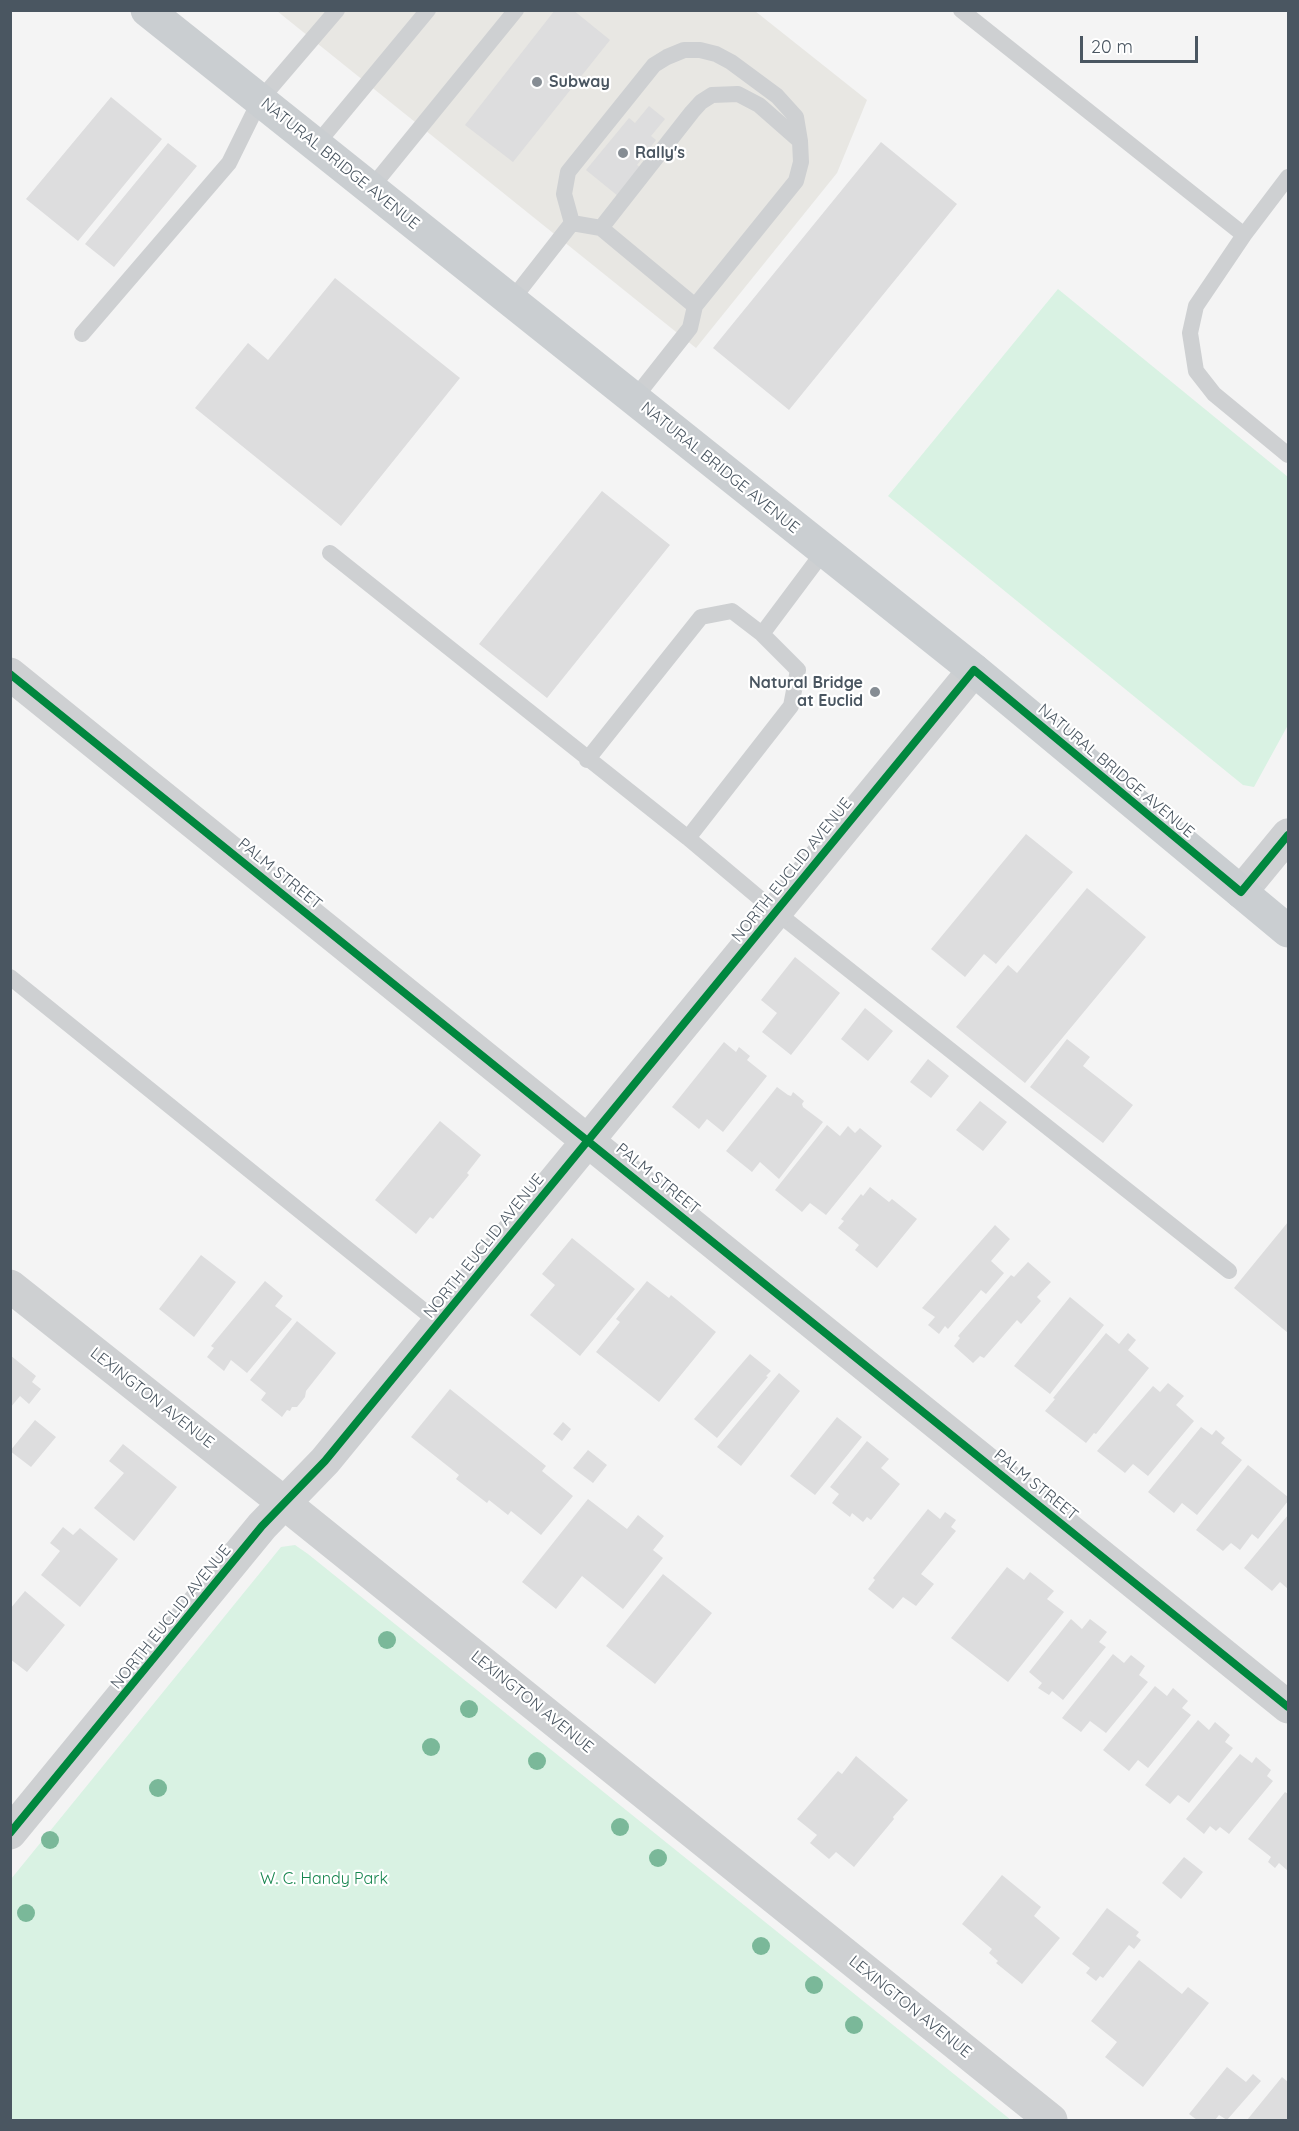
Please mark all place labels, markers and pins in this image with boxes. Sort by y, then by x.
place label: Subway [549,72,610,92]
marker: Subway [530,75,544,89]
place label: Rally's [635,143,685,163]
marker: Rally's [616,146,630,160]
place label: Natural Bridge at Euclid [749,673,863,711]
marker: Natural Bridge at Euclid [868,685,882,699]

